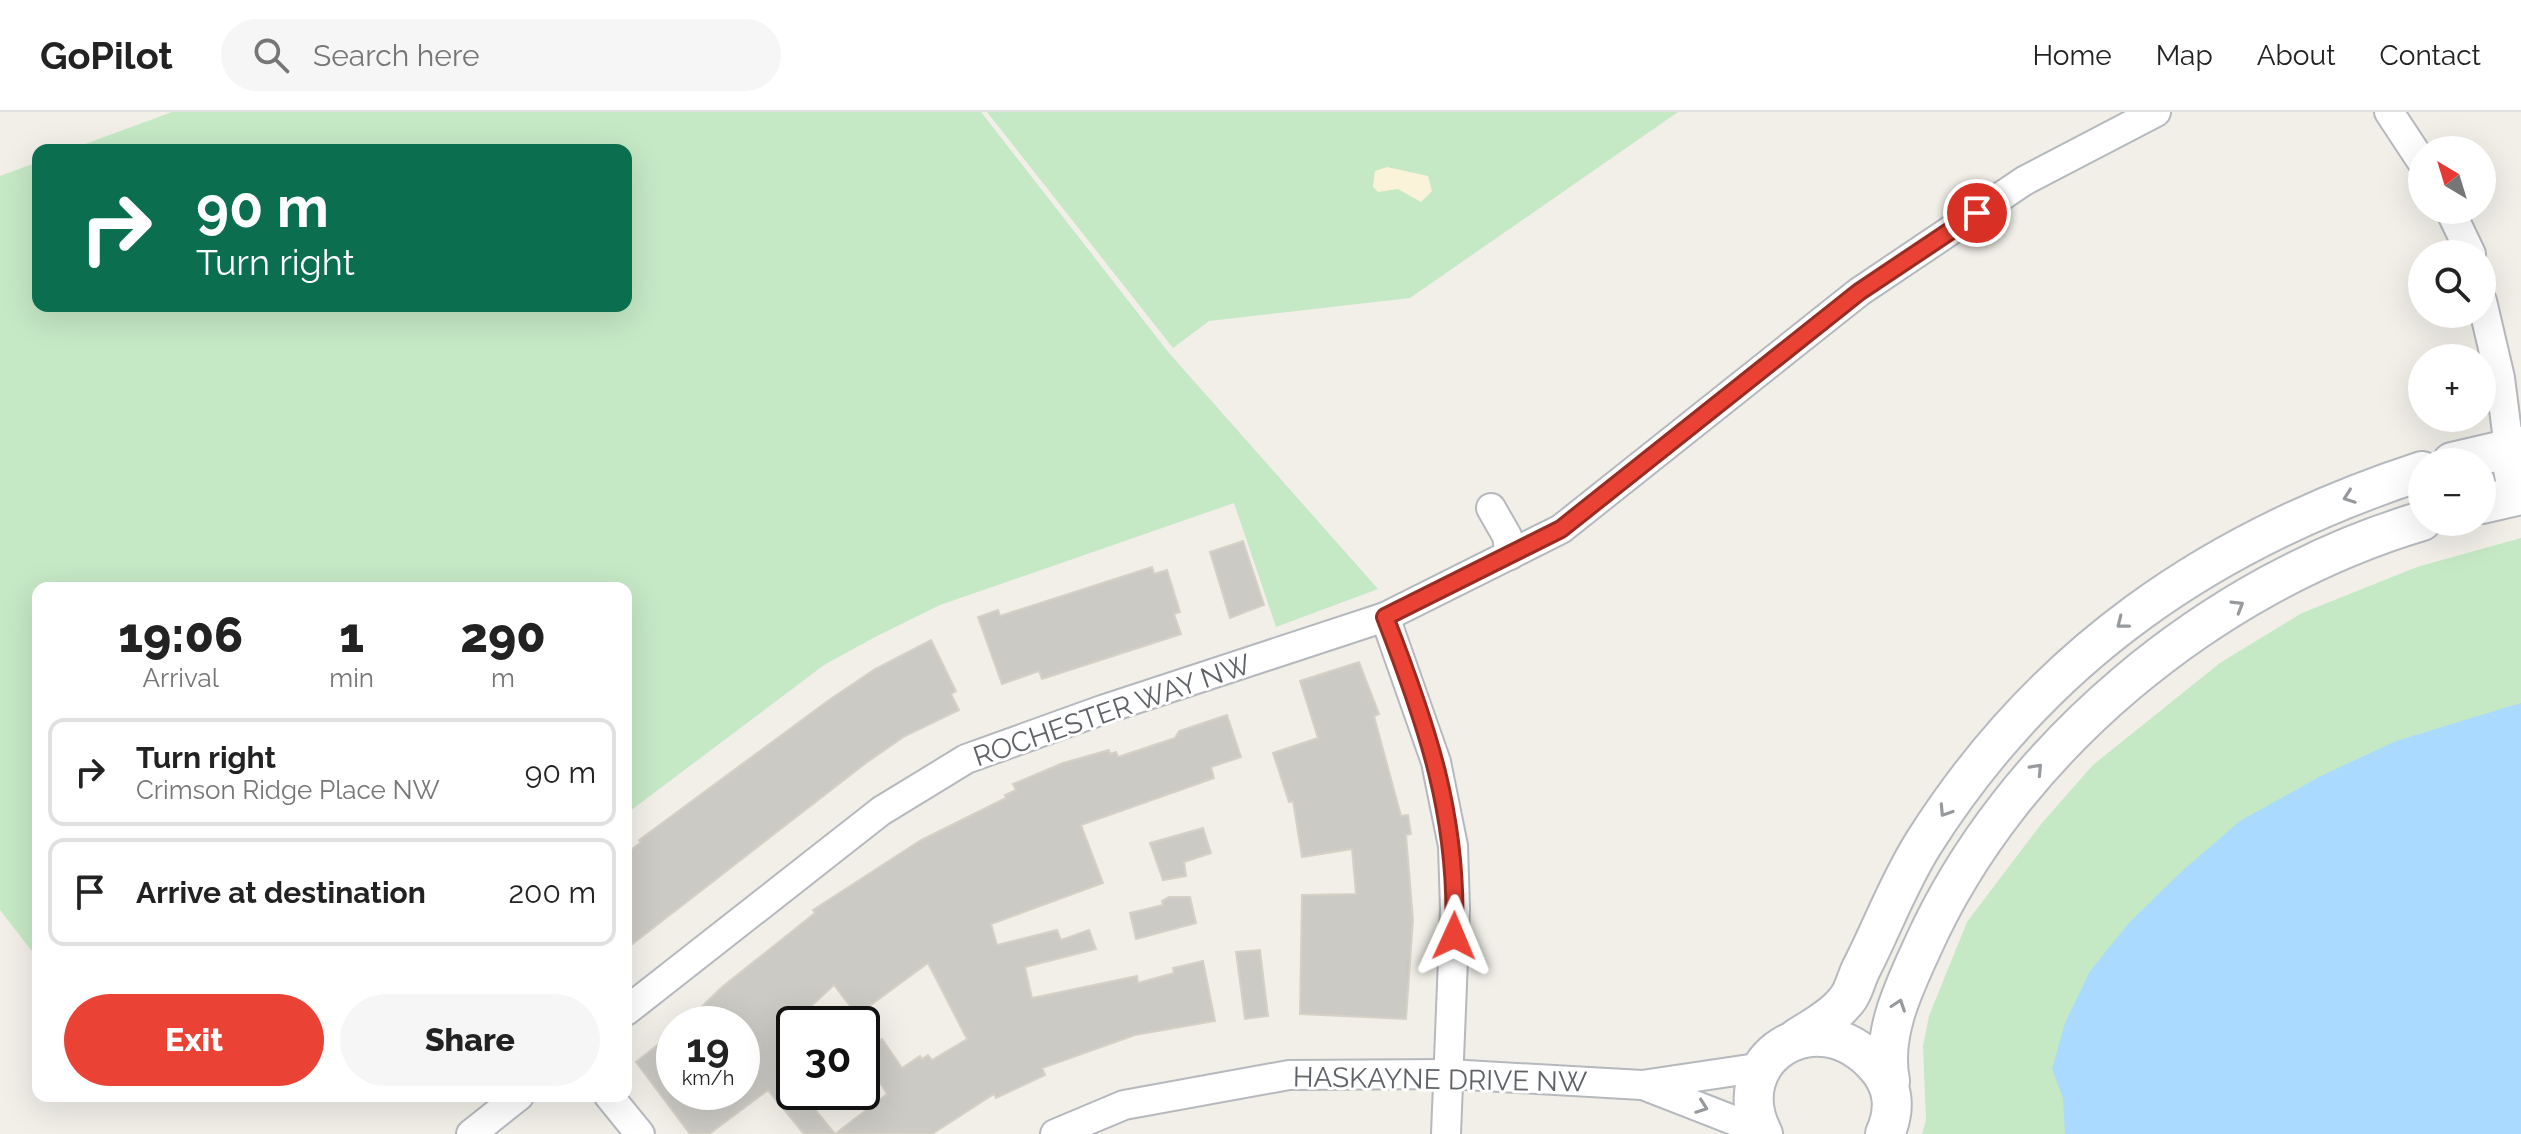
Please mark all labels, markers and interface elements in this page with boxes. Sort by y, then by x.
search box [221,19,781,91]
text: GoPilot [40,33,173,78]
icon: search [249,33,293,77]
text: Search here [313,38,480,73]
text: Home [2032,39,2112,72]
text: Map [2156,39,2213,72]
text: About [2257,39,2336,72]
text: Contact [2380,39,2481,72]
north arrow [2408,136,2496,224]
map controls [2408,136,2496,536]
text: 90 m [196,174,329,240]
icon: right [64,176,168,280]
pin [1943,179,2011,247]
icon: arrive [1955,191,1999,235]
button: search [2408,240,2496,328]
text: Turn right [196,241,355,283]
button: + [2408,344,2496,432]
button: − [2408,448,2496,536]
one-way arrow [2342,487,2356,504]
one-way arrow [2229,600,2244,616]
text: 19:06 [118,607,243,663]
text: 1 [339,607,364,663]
text: 290 [460,607,546,663]
one-way arrow [2117,613,2131,628]
street label: ROCHESTER WAY NW [969,647,1255,773]
text: Arrival [143,663,219,693]
text: min [329,663,374,693]
text: m [491,663,515,693]
text: Turn right [136,740,276,775]
icon: right [68,750,112,794]
text: 90 m [525,755,596,790]
one-way arrow [2027,764,2041,779]
text: Crimson Ridge Place NW [136,775,440,805]
one-way arrow [1940,802,1955,817]
icon: arrive [68,870,112,914]
text: Arrive at destination [136,875,426,910]
text: 200 m [508,875,596,910]
position arrow [1412,894,1496,978]
button: Exit [64,994,324,1086]
button: Share [340,994,600,1086]
one-way arrow [1889,998,1905,1012]
speed limit sign: 30 [776,1006,880,1110]
text: 19 [686,1024,730,1071]
street label: HASKAYNE DRIVE NW [1293,1060,1587,1099]
text: km/h [682,1066,734,1090]
one-way arrow [1694,1097,1708,1113]

